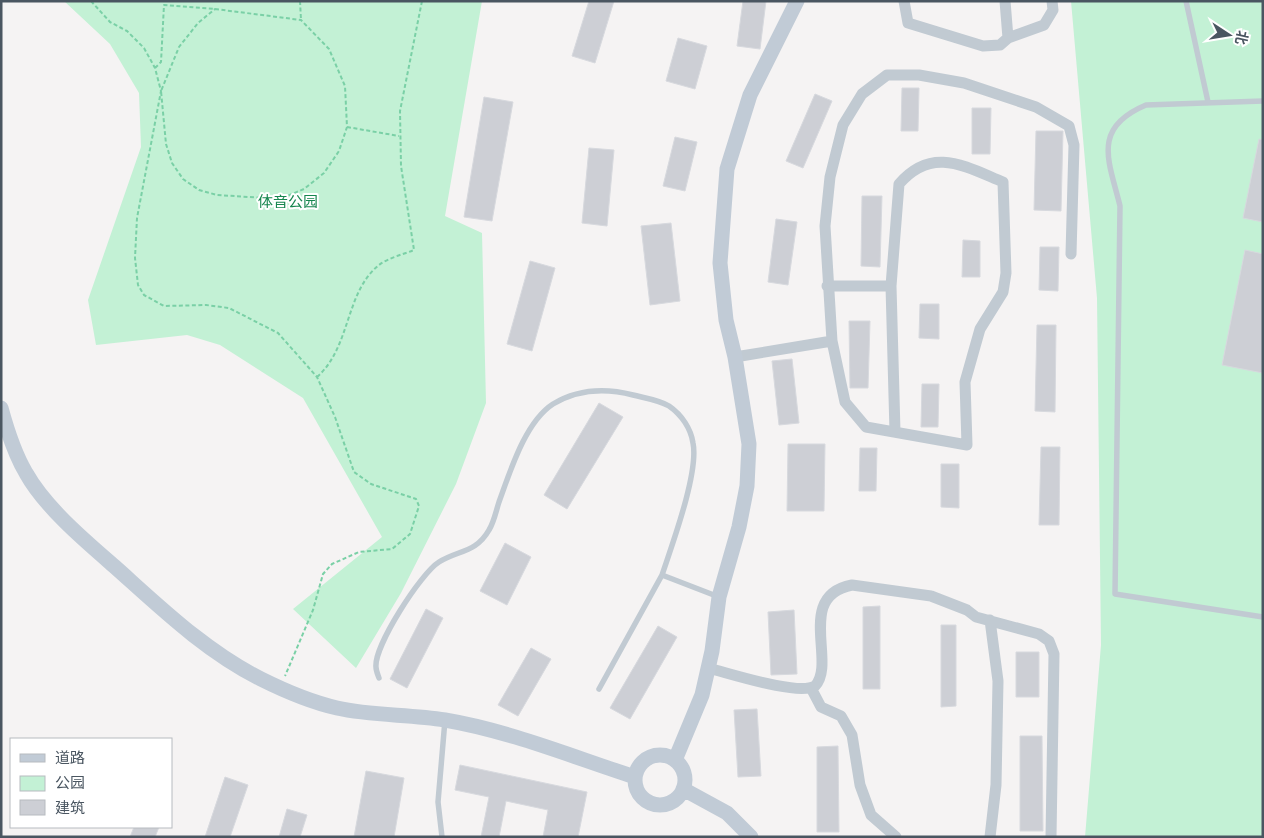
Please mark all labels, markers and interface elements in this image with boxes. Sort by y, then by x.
north arrow [1204,10,1254,60]
text: 北 [1231,29,1253,47]
park label: 体音公园 [258,191,318,211]
legend [10,738,172,828]
text: 道路 [55,747,85,767]
text: 公园 [55,772,85,792]
text: 建筑 [55,797,85,817]

